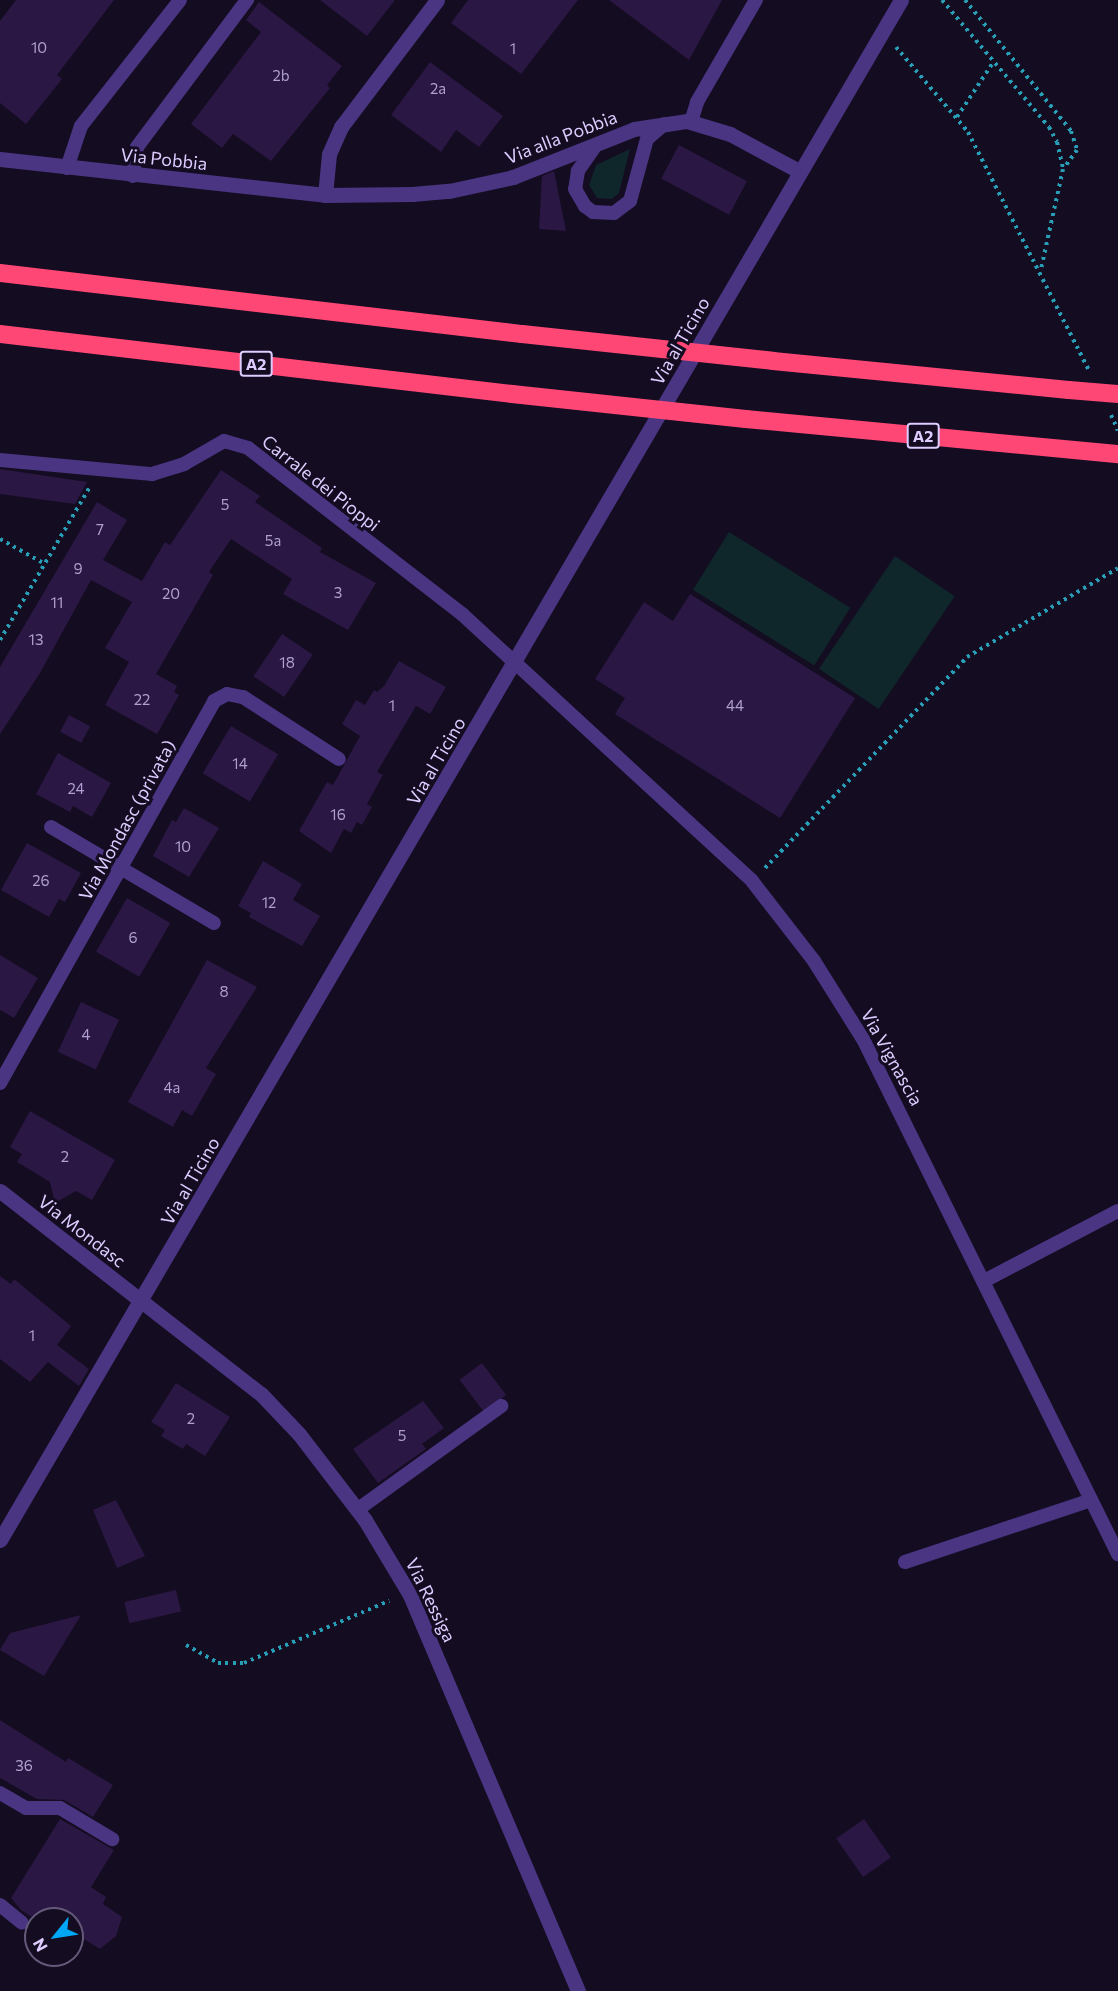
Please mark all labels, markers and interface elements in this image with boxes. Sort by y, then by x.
house number: 10 [31,39,47,57]
house number: 1 [510,40,516,58]
house number: 2b [272,67,290,85]
house number: 2a [430,80,446,98]
street label: Via alla Pobbia [502,106,620,168]
street label: Via Pobbia [120,144,208,174]
street label: Via al Ticino [646,293,714,389]
road number: A2 [240,351,272,377]
road number: A2 [906,423,940,449]
street label: Carrale dei Pioppi [258,430,384,536]
house number: 5 [221,496,229,514]
house number: 7 [96,521,104,539]
house number: 5a [265,532,281,550]
house number: 9 [73,560,83,578]
house number: 3 [334,584,342,602]
house number: 20 [162,585,180,603]
house number: 11 [51,594,63,612]
house number: 13 [29,631,43,649]
house number: 18 [279,654,295,672]
house number: 22 [134,691,150,709]
house number: 1 [389,697,395,715]
house number: 44 [726,697,744,715]
street label: Via al Ticino [402,713,470,809]
street label: Via Mondasc (privata) [74,736,180,904]
house number: 14 [232,755,248,773]
house number: 24 [67,780,85,798]
house number: 16 [330,806,346,824]
house number: 10 [175,838,191,856]
house number: 26 [32,872,50,890]
house number: 12 [262,894,276,912]
house number: 6 [128,929,138,947]
house number: 8 [219,983,229,1001]
street label: Via Vignascia [857,1005,927,1109]
house number: 4 [82,1026,90,1044]
house number: 4a [164,1079,180,1097]
street label: Via al Ticino [156,1133,224,1229]
house number: 2 [61,1148,69,1166]
street label: Via Mondasc [34,1190,130,1272]
house number: 1 [29,1327,35,1345]
house number: 2 [187,1410,195,1428]
house number: 5 [398,1427,406,1445]
street label: Via Ressiga [401,1554,461,1646]
house number: 36 [15,1757,33,1775]
north arrow [24,1907,84,1967]
text: N [28,1935,51,1955]

